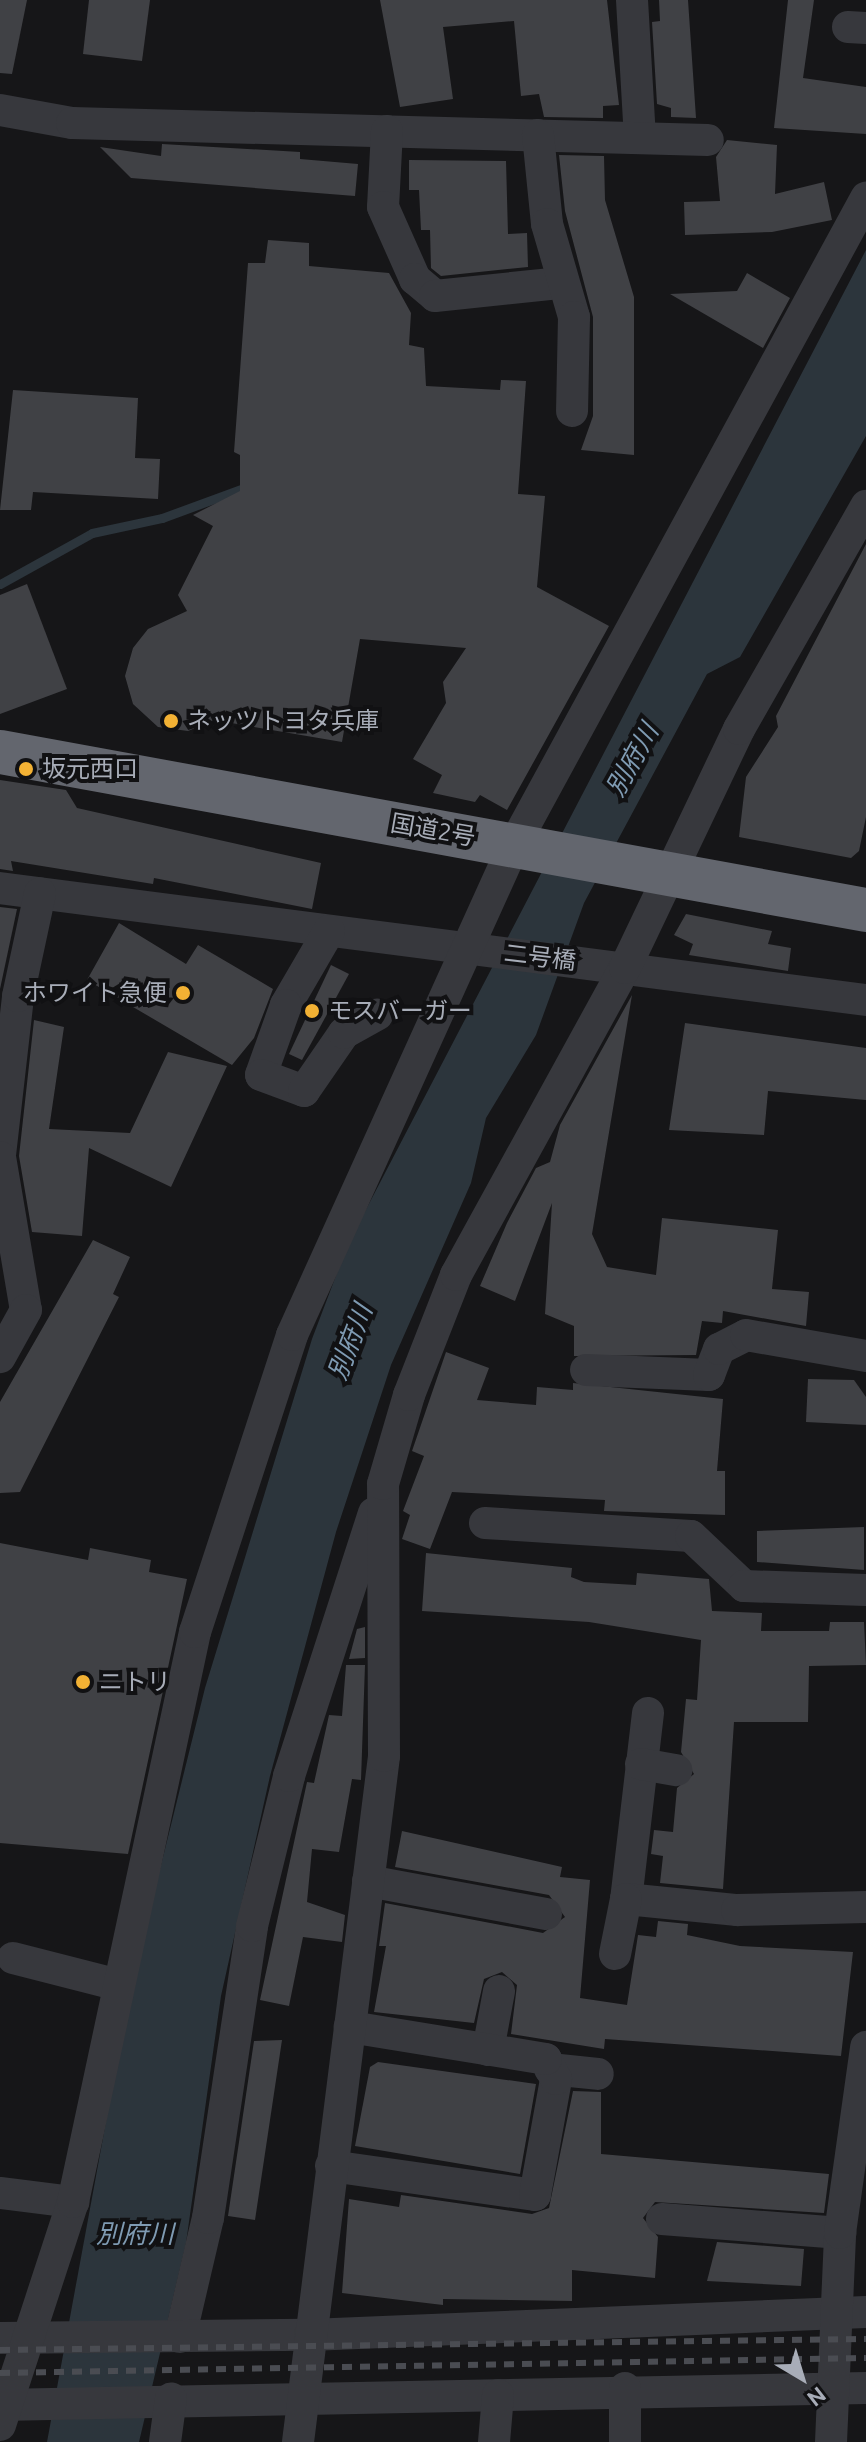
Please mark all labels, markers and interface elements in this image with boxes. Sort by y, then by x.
place label: ネッツトヨタ兵庫 [187,707,379,735]
marker: ネッツトヨタ兵庫 [162,712,180,730]
water label: 別府川 [599,718,665,802]
place label: 坂元西口 [42,755,138,783]
marker: 坂元西口 [17,760,35,778]
street label: 国道2号 [388,808,478,852]
street label: 二号橋 [503,938,577,976]
place label: ホワイト急便 [23,979,167,1007]
marker: ホワイト急便 [174,984,192,1002]
place label: モスバーガー [328,997,472,1025]
marker: モスバーガー [303,1002,321,1020]
water label: 別府川 [321,1300,379,1384]
place label: ニトリ [99,1668,171,1696]
marker: ニトリ [74,1673,92,1691]
water label: 別府川 [96,2218,174,2250]
north arrow [762,2338,842,2418]
text: N [803,2382,831,2412]

